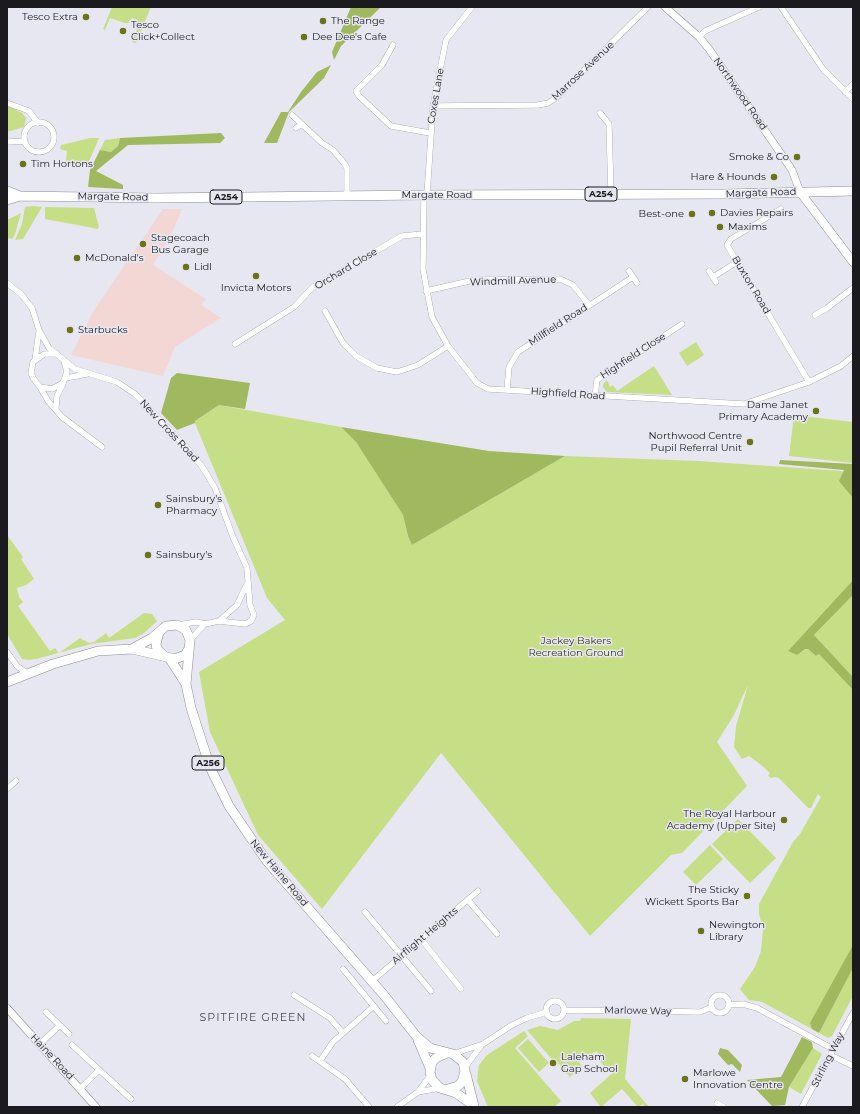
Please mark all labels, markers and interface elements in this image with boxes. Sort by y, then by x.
place label: Tesco Extra [22,11,78,23]
marker: Tesco Extra [81,12,91,22]
place label: The Range [331,15,385,27]
marker: The Range [318,16,328,26]
place label: Tesco Click+Collect [131,19,195,42]
marker: Tesco Click+Collect [118,26,128,36]
place label: Dee Dee's Cafe [312,31,387,43]
marker: Dee Dee's Cafe [299,32,309,42]
street label: Marrose Avenue [549,39,617,103]
street label: Northwood Road [710,55,770,133]
street label: Coxes Lane [425,67,447,125]
place label: Smoke & Co [729,151,789,163]
marker: Smoke & Co [792,152,802,162]
place label: Tim Hortons [31,158,93,170]
marker: Tim Hortons [18,159,28,169]
place label: Hare & Hounds [691,171,766,183]
marker: Hare & Hounds [769,172,779,182]
street label: Margate Road [725,186,797,200]
road number: A254 [585,187,617,201]
street label: Margate Road [402,189,472,201]
street label: Margate Road [78,190,148,204]
road number: A254 [210,190,242,204]
place label: Davies Repairs [720,207,793,219]
place label: Best-one [639,208,684,220]
marker: Davies Repairs [707,208,717,218]
marker: Best-one [687,209,697,219]
place label: Maxims [728,221,767,233]
marker: Maxims [715,222,725,232]
place label: Stagecoach Bus Garage [151,232,210,256]
marker: Stagecoach Bus Garage [138,239,148,249]
street label: Orchard Close [313,246,379,292]
place label: McDonald's [85,252,144,264]
marker: McDonald's [72,253,82,263]
street label: Buxton Road [729,254,773,316]
place label: Lidl [194,261,212,273]
marker: Lidl [181,262,191,272]
marker: Invicta Motors [251,271,261,281]
street label: Windmill Avenue [470,273,556,289]
place label: Invicta Motors [221,282,291,294]
street label: Millfield Road [526,301,590,349]
place label: Starbucks [78,324,128,336]
marker: Starbucks [65,325,75,335]
street label: Highfield Close [598,330,668,382]
street label: Highfield Road [530,385,606,403]
street label: New Cross Road [137,397,201,465]
place label: Dame Janet Primary Academy [719,399,808,422]
marker: Dame Janet Primary Academy [811,406,821,416]
place label: Northwood Centre Pupil Referral Unit [648,430,742,454]
marker: Northwood Centre Pupil Referral Unit [745,437,755,447]
place label: Sainsbury's Pharmacy [166,493,222,516]
marker: Sainsbury's Pharmacy [153,500,163,510]
place label: Sainsbury's [156,549,212,561]
marker: Sainsbury's [143,550,153,560]
park label: Jackey Bakers Recreation Ground [528,635,624,658]
road number: A256 [192,756,224,770]
place label: The Royal Harbour Academy (Upper Site) [667,808,776,832]
marker: The Royal Harbour Academy (Upper Site) [779,815,789,825]
street label: New Haine Road [247,837,311,909]
place label: The Sticky Wickett Sports Bar [645,884,739,908]
marker: The Sticky Wickett Sports Bar [742,891,752,901]
street label: Airflight Heights [390,905,460,967]
place label: Newington Library [709,919,765,942]
marker: Newington Library [696,926,706,936]
street label: Marlowe Way [604,1004,672,1018]
district label: SPITFIRE GREEN [200,1011,306,1025]
street label: Stirling Way [809,1030,847,1090]
street label: Haine Road [28,1032,76,1082]
place label: Laleham Gap School [561,1051,618,1074]
marker: Laleham Gap School [548,1058,558,1068]
place label: Marlowe Innovation Centre [693,1067,783,1090]
marker: Marlowe Innovation Centre [680,1074,690,1084]

